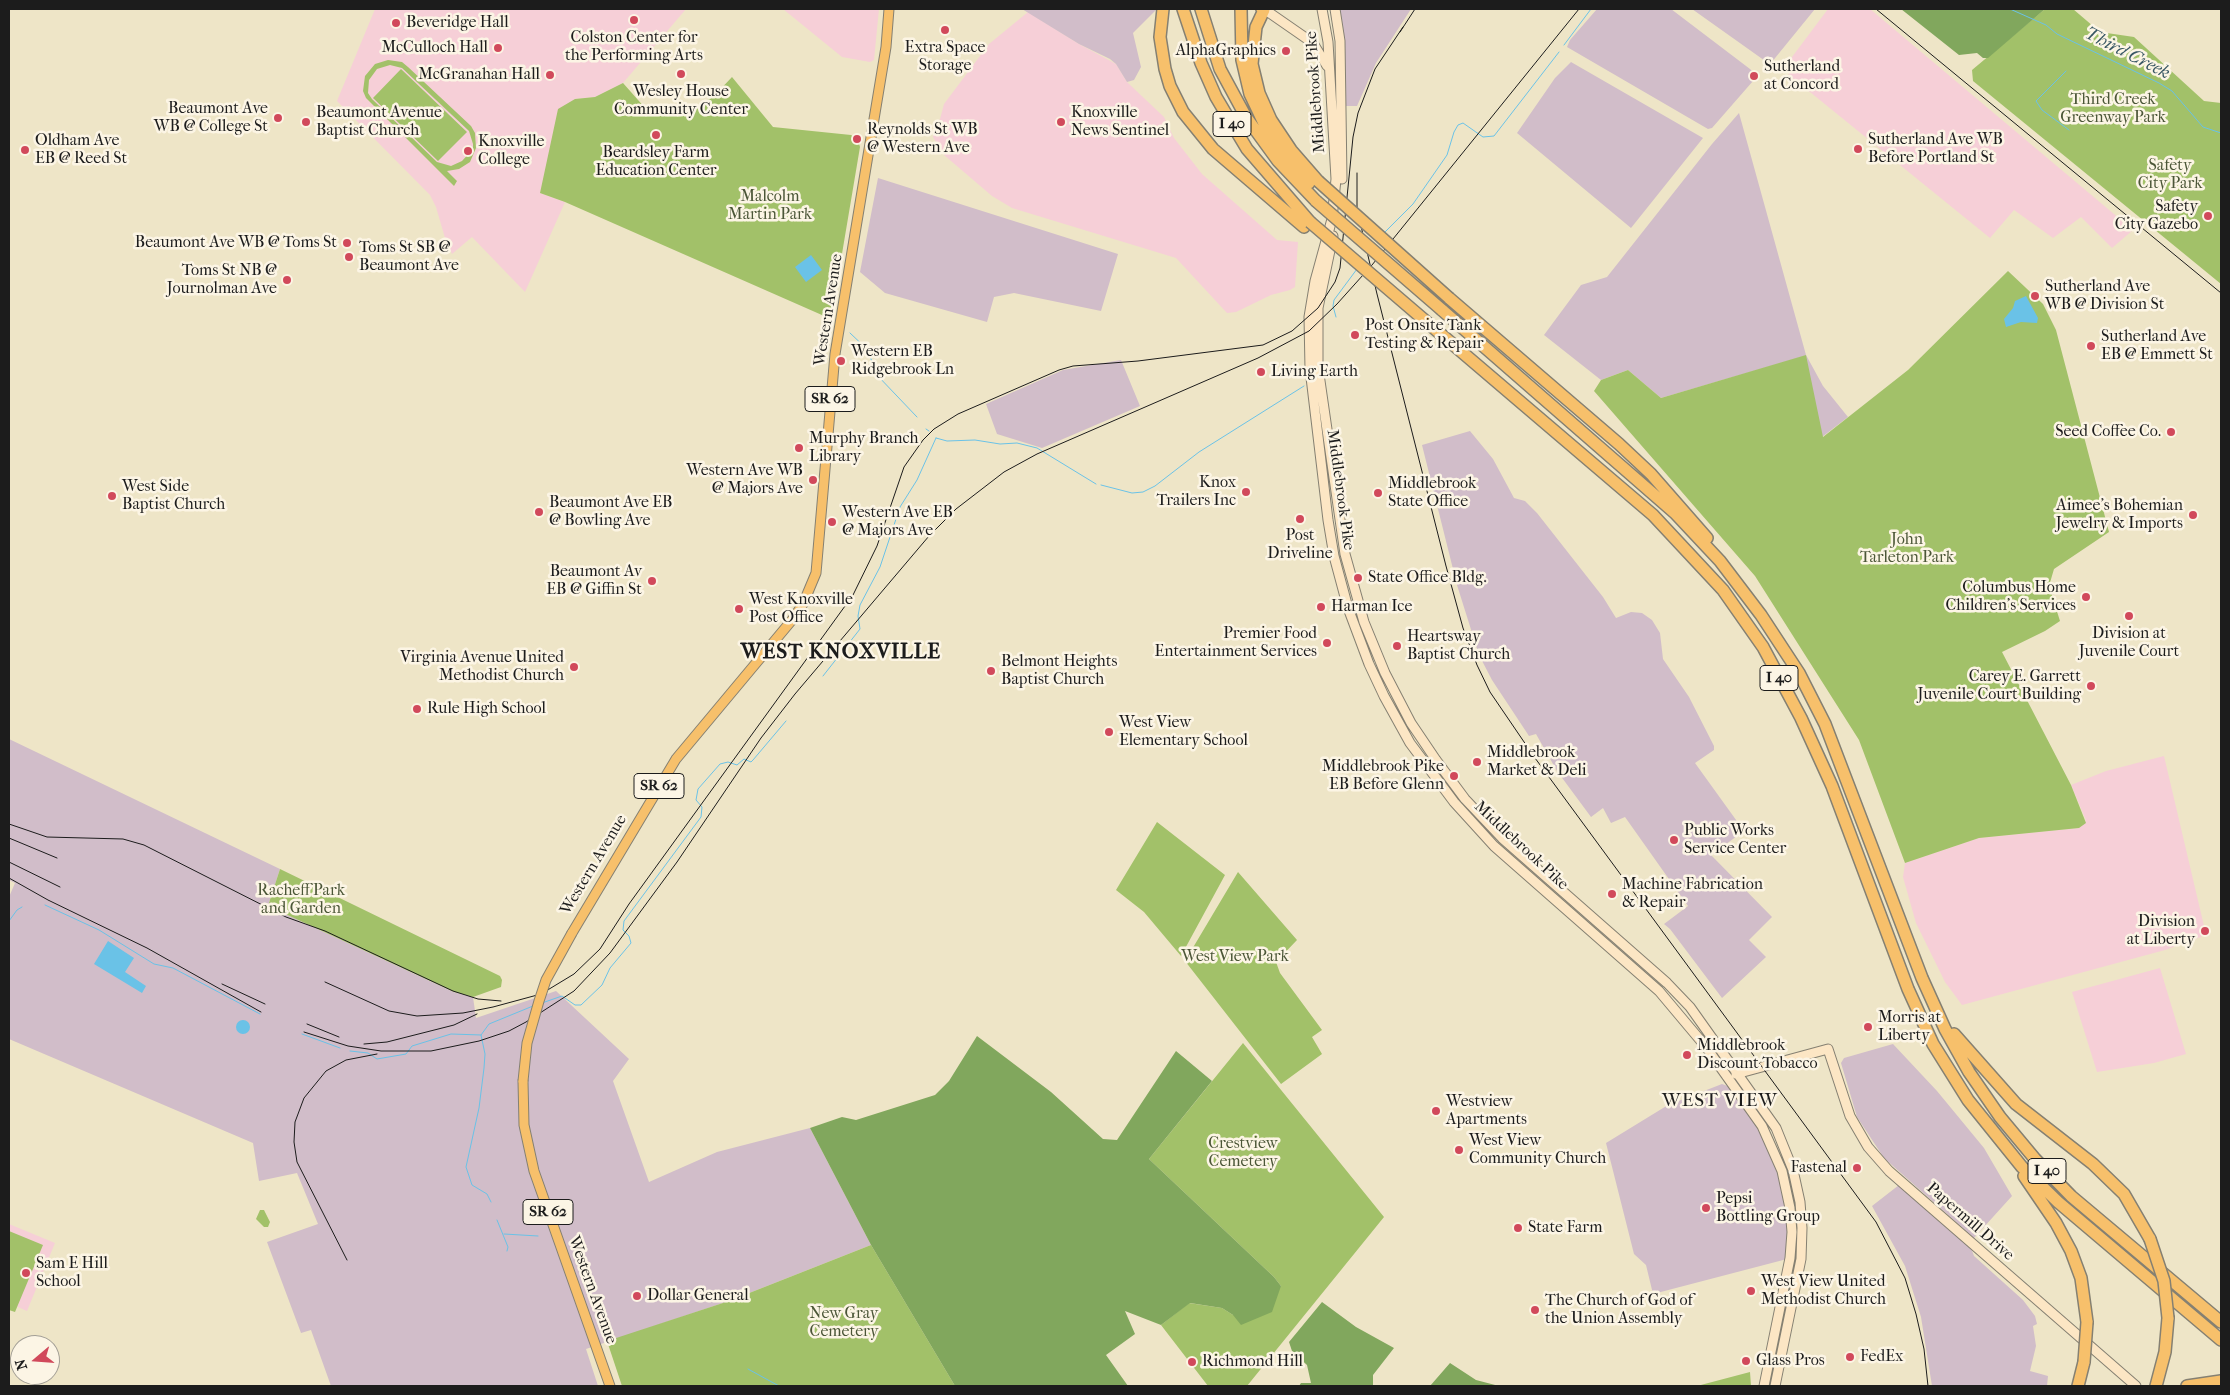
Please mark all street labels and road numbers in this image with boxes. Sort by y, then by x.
street label: Middlebrook Pike [1302,30,1330,154]
road number: I 40 [1213,112,1251,136]
street label: Western Avenue [811,253,847,367]
road number: SR 62 [805,386,855,412]
street label: Middlebrook Pike [1322,428,1358,552]
road number: I 40 [1760,666,1798,690]
road number: SR 62 [634,774,684,798]
street label: Middlebrook Pike [1470,797,1572,895]
street label: Western Avenue [557,812,631,918]
road number: I 40 [2028,1158,2066,1184]
street label: Papermill Drive [1922,1179,2018,1265]
road number: SR 62 [523,1200,573,1224]
street label: Western Avenue [564,1234,620,1346]

